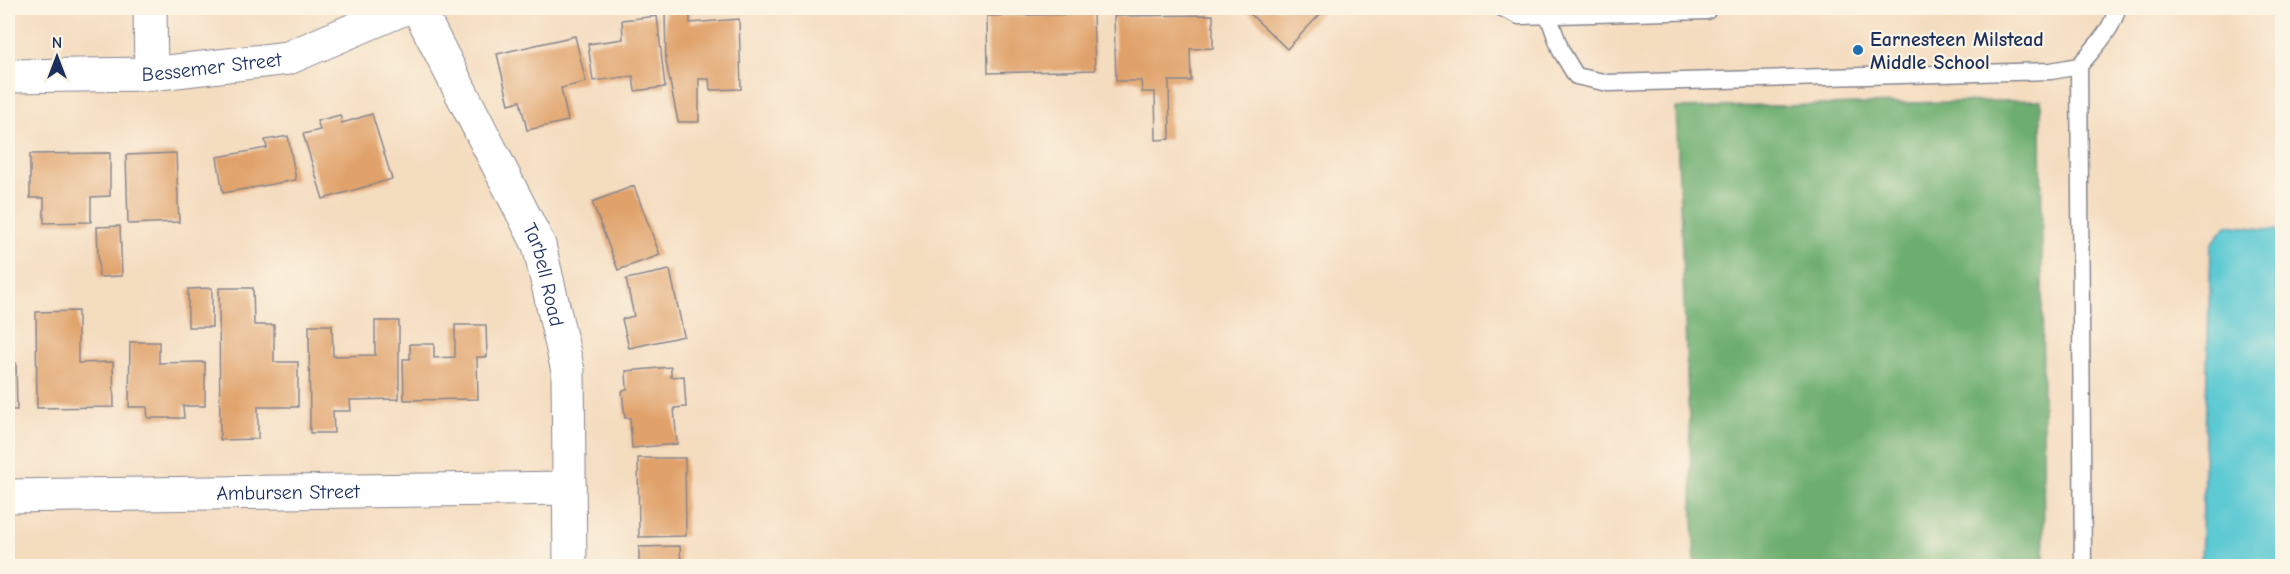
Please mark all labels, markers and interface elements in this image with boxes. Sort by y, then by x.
north arrow [27,27,87,87]
place label: Earnesteen Milstead Middle School [1870,28,2044,74]
text: N [52,34,62,52]
marker: Earnesteen Milstead Middle School [1851,43,1865,57]
street label: Bessemer Street [142,47,284,86]
street label: Tarbell Road [518,219,569,329]
street label: Ambursen Street [216,479,361,505]

